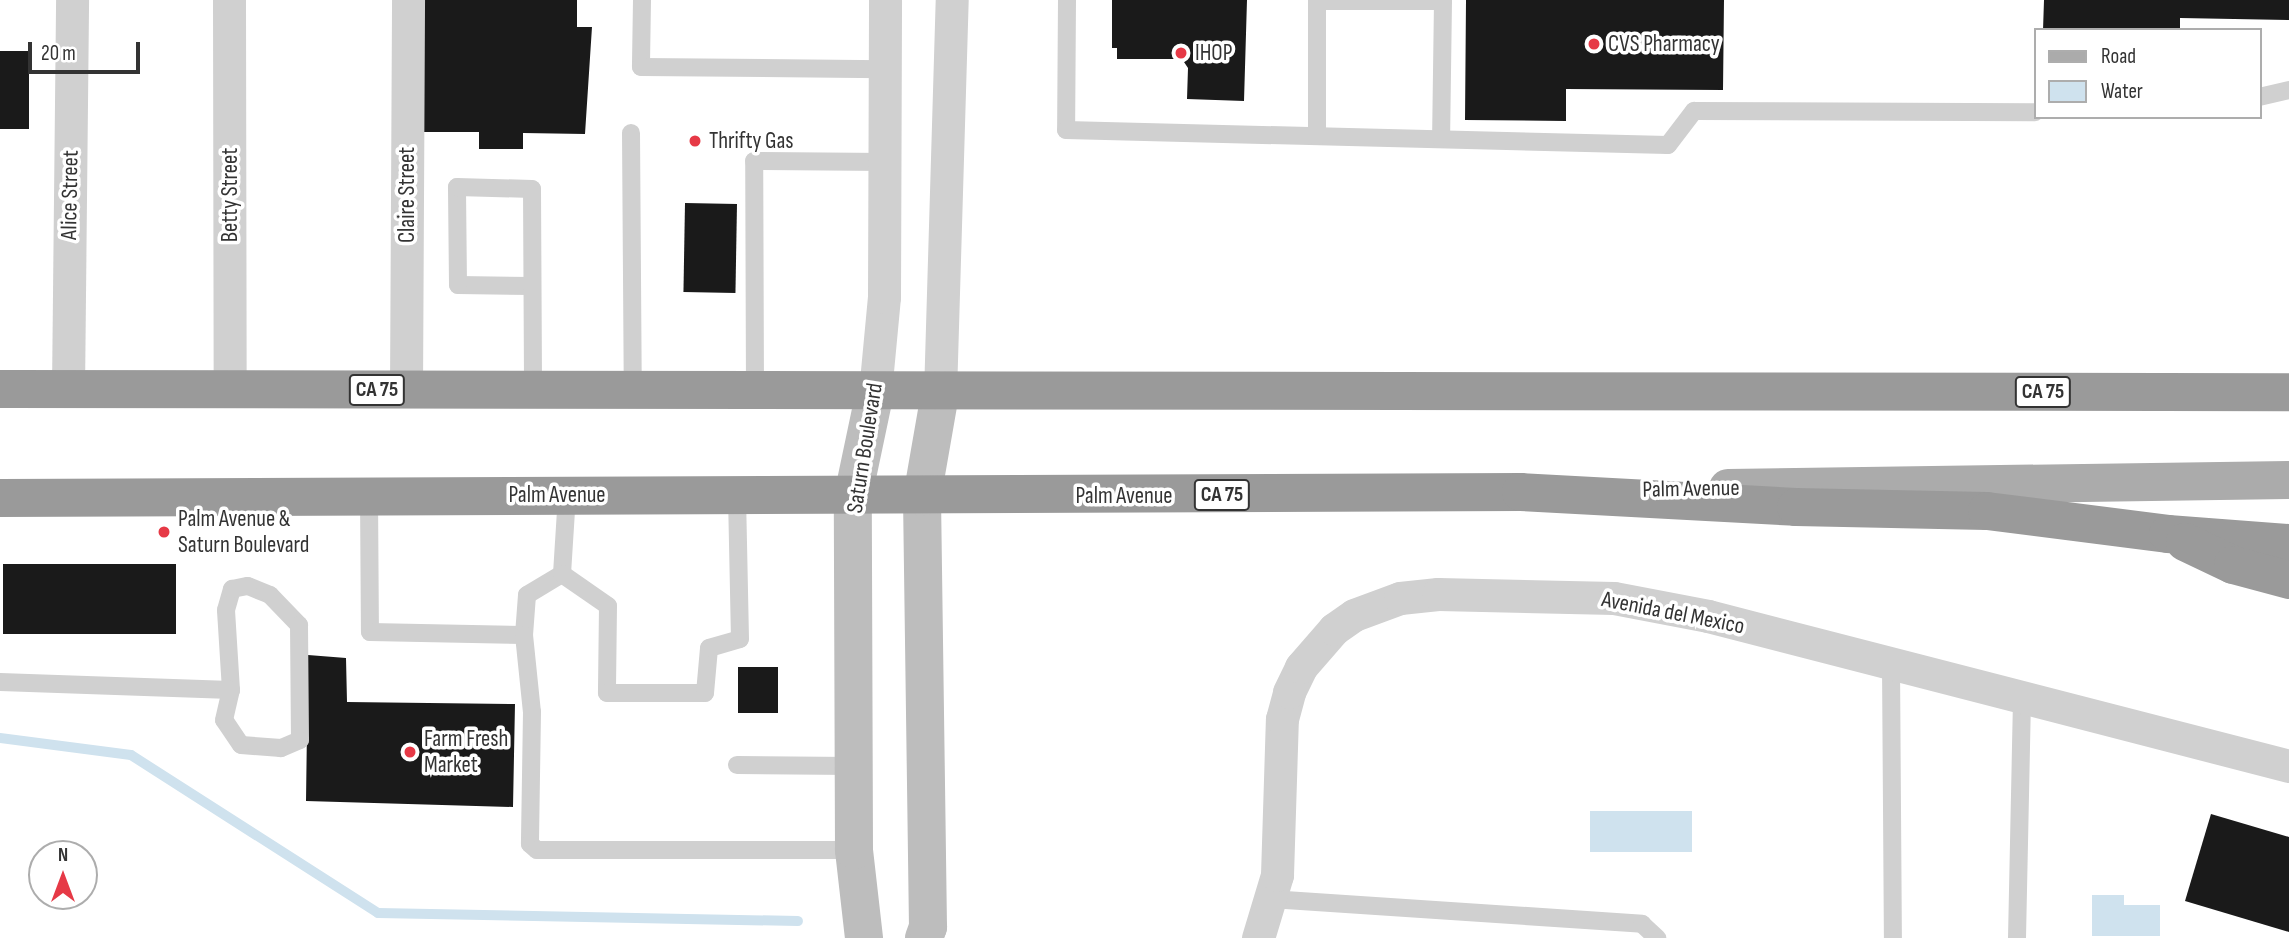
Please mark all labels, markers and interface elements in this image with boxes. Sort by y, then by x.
scale bar [32,28,144,72]
legend [2034,28,2261,119]
place label: CVS Pharmacy [1608,30,1720,58]
marker: CVS Pharmacy [1586,36,1602,52]
place label: IHOP [1195,39,1232,67]
text: 20 m [41,41,76,66]
text: Road [2101,44,2136,69]
marker: IHOP [1173,45,1189,61]
text: Water [2101,79,2143,104]
place label: Thrifty Gas [709,127,794,155]
marker: Thrifty Gas [687,133,703,149]
street label: Claire Street [393,147,421,243]
street label: Betty Street [216,148,244,242]
street label: Alice Street [55,150,85,240]
road number: CA 75 [347,372,407,408]
road number: CA 75 [2013,374,2073,410]
street label: Saturn Boulevard [841,381,889,515]
street label: Palm Avenue [1642,474,1740,504]
road number: CA 75 [1192,477,1252,512]
street label: Palm Avenue [508,481,606,509]
street label: Palm Avenue [1075,482,1173,510]
place label: Palm Avenue & Saturn Boulevard [178,505,309,559]
marker: Palm Avenue & Saturn Boulevard [156,524,172,540]
street label: Avenida del Mexico [1599,586,1747,640]
place label: Farm Fresh Market [424,725,508,779]
marker: Farm Fresh Market [402,744,418,760]
north arrow [28,840,98,910]
text: N [58,844,68,867]

